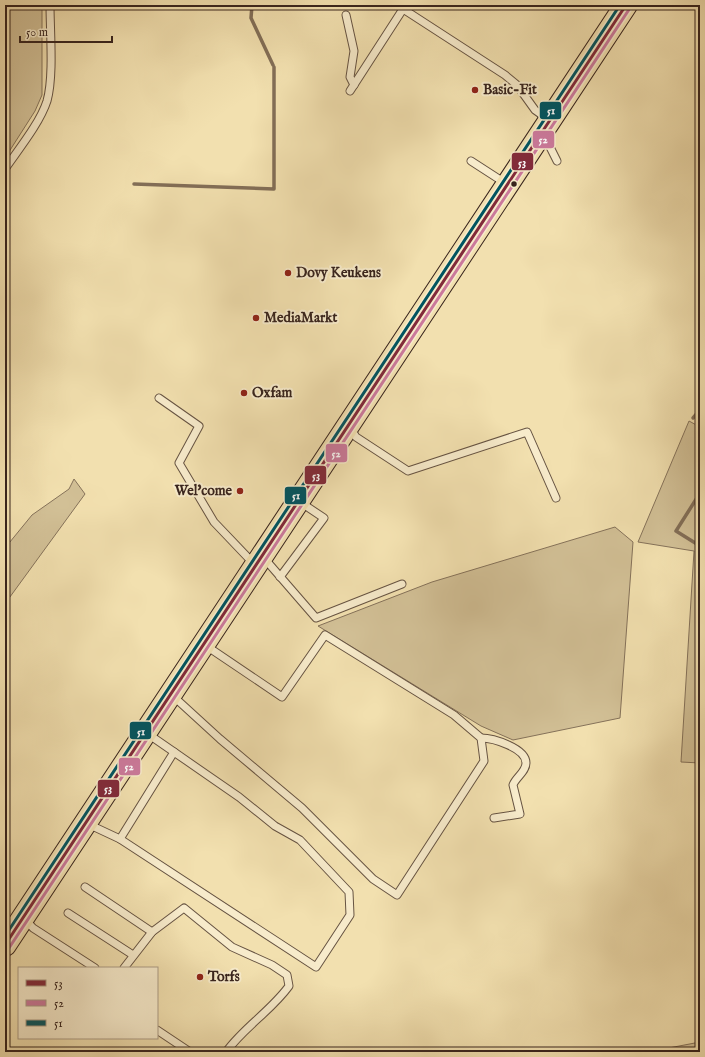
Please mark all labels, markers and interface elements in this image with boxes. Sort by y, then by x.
scale bar [20,18,112,44]
text: 50 m [26,25,48,40]
place label: Basic-Fit [483,81,537,99]
marker: Basic-Fit [470,85,480,95]
line badge: 51 [539,101,562,120]
text: 51 [547,104,555,118]
line badge: 52 [532,130,555,149]
text: 52 [538,133,548,147]
line badge: 53 [511,152,534,171]
text: 53 [518,156,526,170]
unlabelled marker [509,179,519,189]
place label: Dovy Keukens [296,264,381,282]
marker: Dovy Keukens [283,268,293,278]
place label: MediaMarkt [264,309,338,327]
marker: MediaMarkt [251,313,261,323]
place label: Oxfam [252,384,293,402]
marker: Oxfam [239,388,249,398]
line badge: 52 [325,443,348,463]
text: 52 [331,447,341,461]
line badge: 53 [304,465,327,485]
text: 53 [312,469,320,483]
place label: Wel'come [174,482,233,500]
marker: Wel'come [235,486,245,496]
line badge: 51 [284,486,307,505]
text: 51 [292,489,300,503]
line badge: 51 [129,721,152,740]
text: 51 [137,725,145,739]
line badge: 52 [118,757,141,776]
text: 52 [124,760,134,774]
line badge: 53 [97,779,120,798]
text: 53 [104,782,112,796]
legend [18,967,158,1039]
place label: Torfs [207,968,240,986]
marker: Torfs [195,972,205,982]
text: 53 [54,976,63,991]
text: 52 [54,996,64,1011]
text: 51 [54,1016,63,1031]

